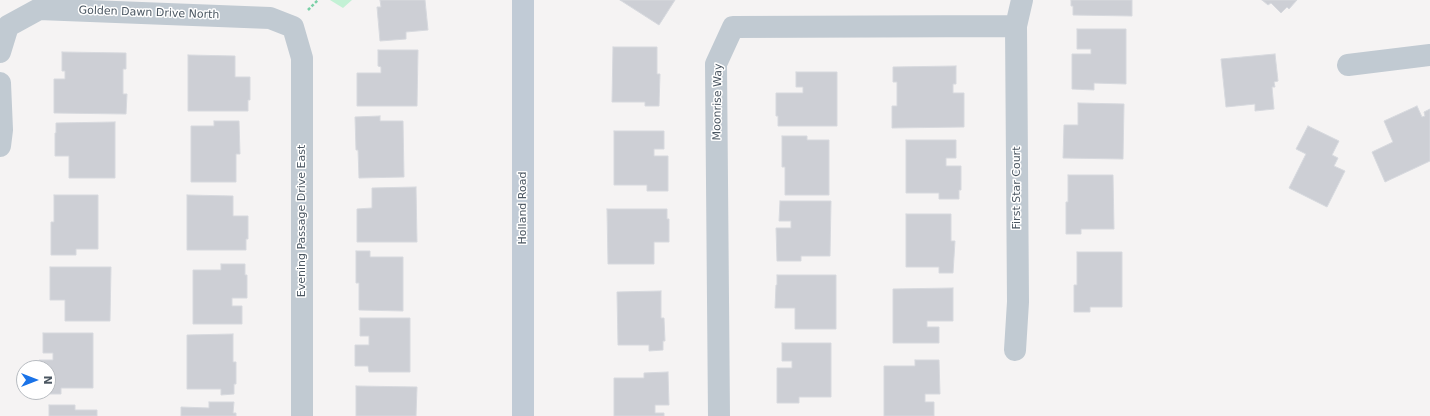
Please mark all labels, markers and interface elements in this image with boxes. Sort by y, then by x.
street label: Golden Dawn Drive North [78,4,220,22]
street label: Moonrise Way [711,63,725,141]
street label: Evening Passage Drive East [295,145,309,297]
street label: First Star Court [1010,147,1024,229]
street label: Holland Road [516,172,530,244]
north arrow [16,360,56,400]
text: N [41,375,54,385]

